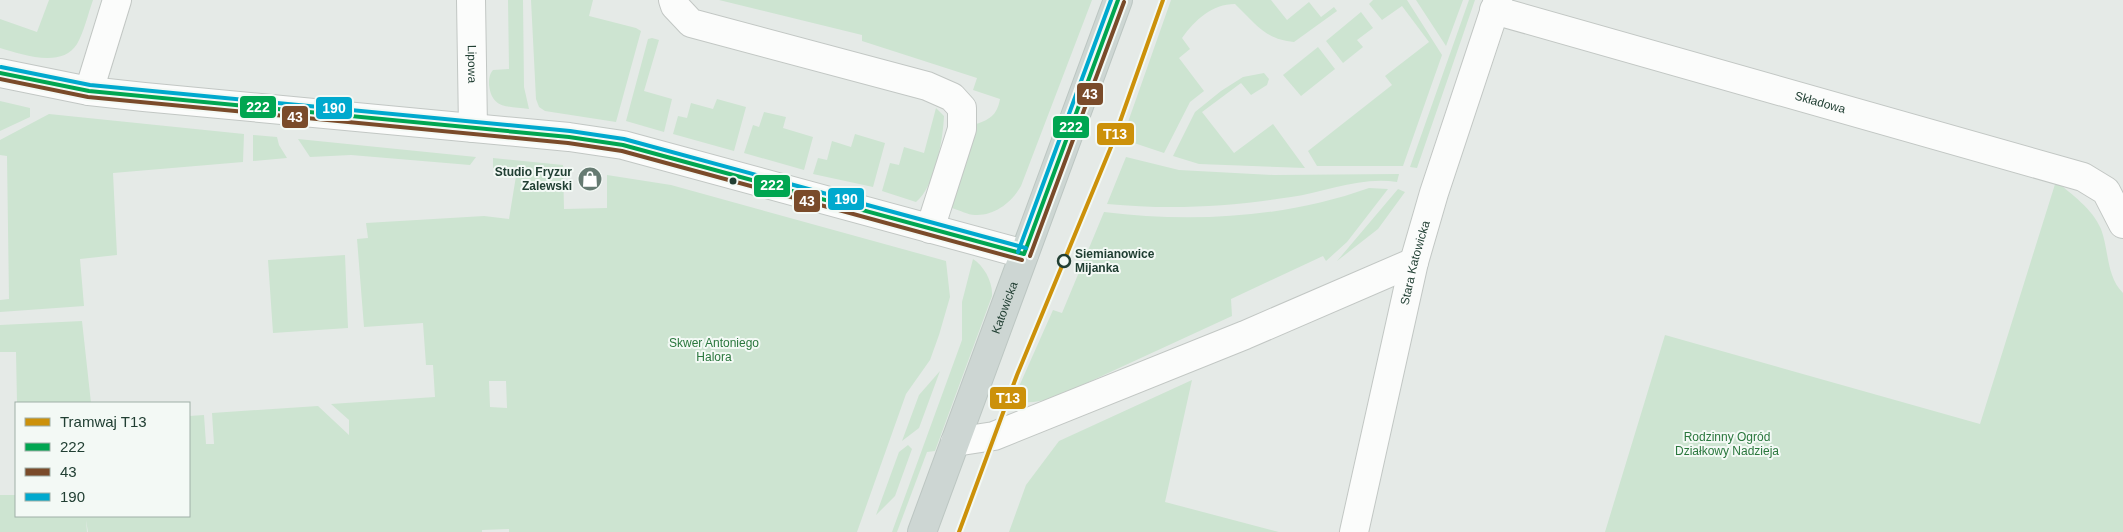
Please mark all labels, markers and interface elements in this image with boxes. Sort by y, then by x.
street label: Lipowa [465,45,479,83]
line badge: 43 [1076,82,1104,106]
text: 43 [1082,86,1098,102]
street label: Składowa [1793,89,1847,116]
line badge: 222 [239,95,277,119]
line badge: 190 [315,96,353,120]
text: 222 [246,99,270,115]
text: 190 [322,100,346,116]
line badge: 43 [281,105,309,129]
text: 43 [287,109,303,125]
line badge: 222 [1052,115,1090,139]
text: 222 [1059,119,1083,135]
line badge: T13 [1096,122,1135,146]
text: T13 [1103,126,1127,142]
place label: Studio Fryzur Zalewski [495,165,572,193]
shop icon: Studio Fryzur Zalewski [577,166,603,192]
line badge: 222 [753,174,791,198]
unlabelled marker [728,176,738,186]
text: 222 [760,177,784,193]
line badge: 190 [827,187,865,211]
line badge: 43 [793,189,821,213]
text: 190 [834,191,858,207]
text: 43 [799,193,815,209]
street label: Stara Katowicka [1398,219,1433,306]
place label: Siemianowice Mijanka [1075,247,1155,275]
marker: Siemianowice Mijanka [1057,254,1071,268]
street label: Katowicka [989,279,1021,336]
park label: Skwer Antoniego Halora [669,336,759,364]
line badge: T13 [989,386,1027,410]
text: T13 [996,390,1020,406]
legend [15,402,190,517]
text: Tramwaj T13 [60,413,147,430]
park label: Rodzinny Ogród Działkowy Nadzieja [1675,430,1779,458]
text: 222 [60,438,85,455]
text: 43 [60,463,77,480]
text: 190 [60,488,85,505]

